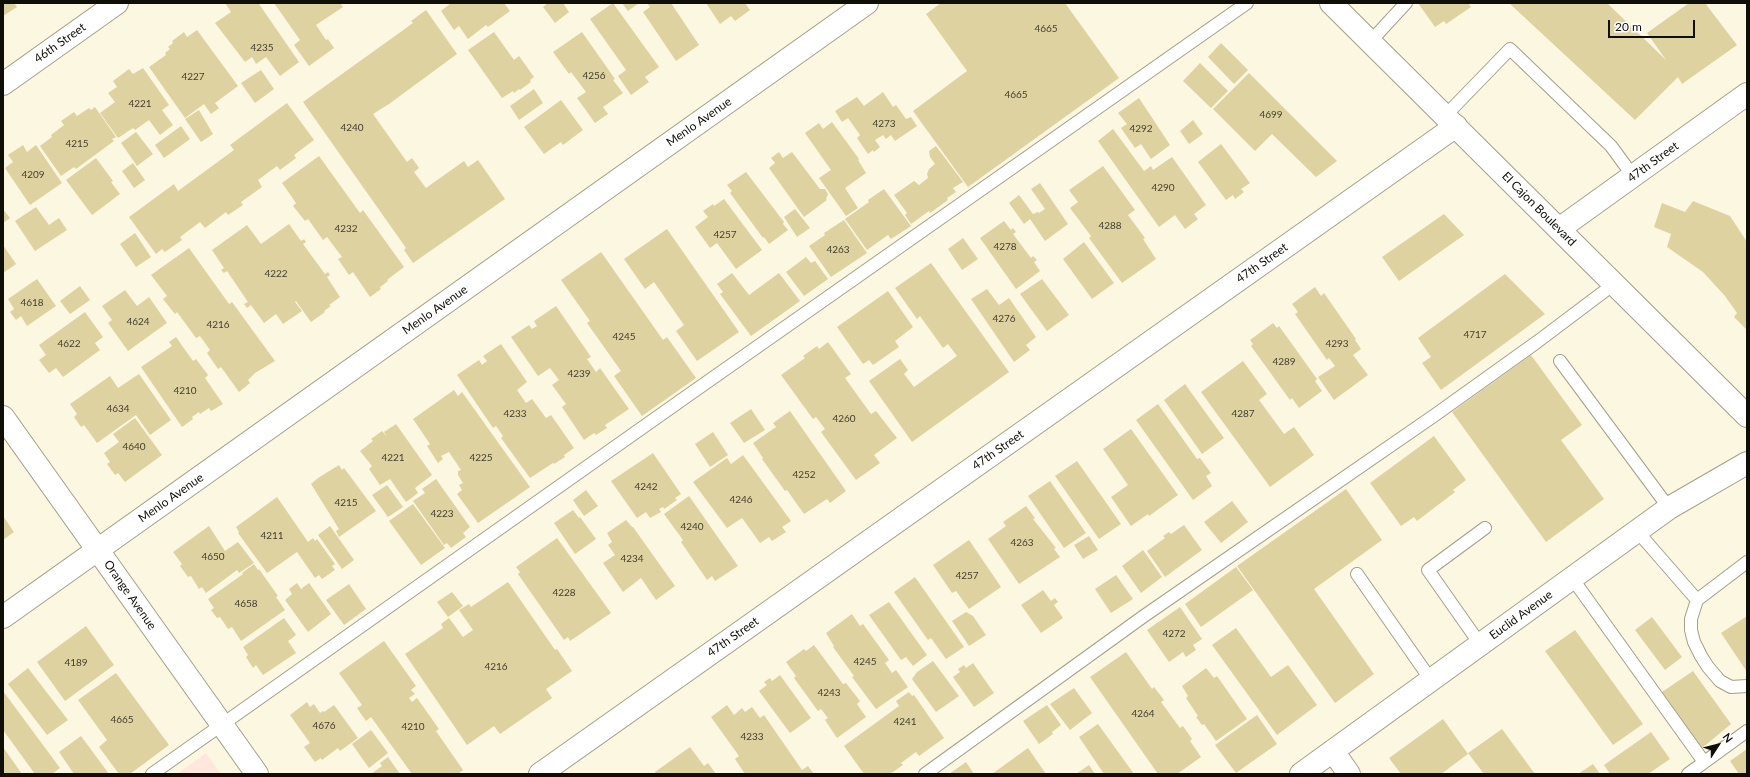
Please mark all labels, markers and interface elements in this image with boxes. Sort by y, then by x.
scale bar [1610,12,1697,38]
text: 20 m [1615,19,1642,34]
street label: 46th Street [31,20,89,66]
house number: 4665 [1034,23,1058,35]
house number: 4235 [250,42,274,54]
house number: 4256 [582,70,606,82]
house number: 4227 [181,71,205,83]
house number: 4665 [1004,89,1028,101]
street label: Menlo Avenue [664,94,734,150]
house number: 4221 [128,98,152,110]
house number: 4699 [1259,109,1283,121]
house number: 4273 [872,118,896,130]
house number: 4240 [340,122,364,134]
house number: 4292 [1129,123,1153,135]
house number: 4215 [65,138,89,150]
street label: 47th Street [1625,139,1681,185]
house number: 4209 [21,169,45,181]
street label: El Cajon Boulevard [1499,169,1579,249]
house number: 4290 [1151,182,1175,194]
house number: 4288 [1098,220,1122,232]
house number: 4232 [334,223,358,235]
house number: 4257 [713,229,737,241]
street label: 47th Street [1233,240,1291,286]
house number: 4278 [993,241,1017,253]
house number: 4263 [826,244,850,256]
house number: 4222 [264,268,288,280]
street label: Menlo Avenue [400,282,470,338]
house number: 4618 [20,297,44,309]
house number: 4276 [992,313,1016,325]
house number: 4624 [126,316,150,328]
house number: 4216 [206,319,230,331]
house number: 4717 [1463,329,1487,341]
house number: 4245 [612,331,636,343]
house number: 4622 [57,338,81,350]
house number: 4293 [1325,338,1349,350]
house number: 4289 [1272,356,1296,368]
house number: 4239 [567,368,591,380]
house number: 4210 [173,385,197,397]
house number: 4634 [106,403,130,415]
house number: 4233 [503,408,527,420]
house number: 4287 [1231,408,1255,420]
house number: 4260 [832,413,856,425]
street label: 47th Street [969,427,1027,473]
house number: 4640 [122,441,146,453]
house number: 4221 [381,452,405,464]
house number: 4225 [469,452,493,464]
house number: 4252 [792,469,816,481]
street label: Menlo Avenue [136,470,206,526]
house number: 4242 [634,481,658,493]
house number: 4246 [729,494,753,506]
house number: 4215 [334,497,358,509]
house number: 4223 [430,508,454,520]
house number: 4240 [680,521,704,533]
house number: 4211 [260,530,284,542]
house number: 4263 [1010,537,1034,549]
house number: 4650 [201,551,225,563]
house number: 4234 [620,553,644,565]
street label: Orange Avenue [101,557,159,633]
house number: 4257 [955,570,979,582]
house number: 4228 [552,587,576,599]
street label: Euclid Avenue [1487,587,1555,643]
house number: 4658 [234,598,258,610]
street label: 47th Street [704,614,762,660]
house number: 4272 [1162,628,1186,640]
house number: 4245 [853,656,877,668]
house number: 4189 [64,657,88,669]
house number: 4216 [484,661,508,673]
house number: 4243 [817,687,841,699]
house number: 4264 [1131,708,1155,720]
house number: 4665 [110,714,134,726]
house number: 4241 [893,716,917,728]
house number: 4676 [312,720,336,732]
house number: 4210 [401,721,425,733]
north arrow [1698,725,1738,765]
text: N [1720,730,1736,745]
house number: 4233 [740,731,764,743]

